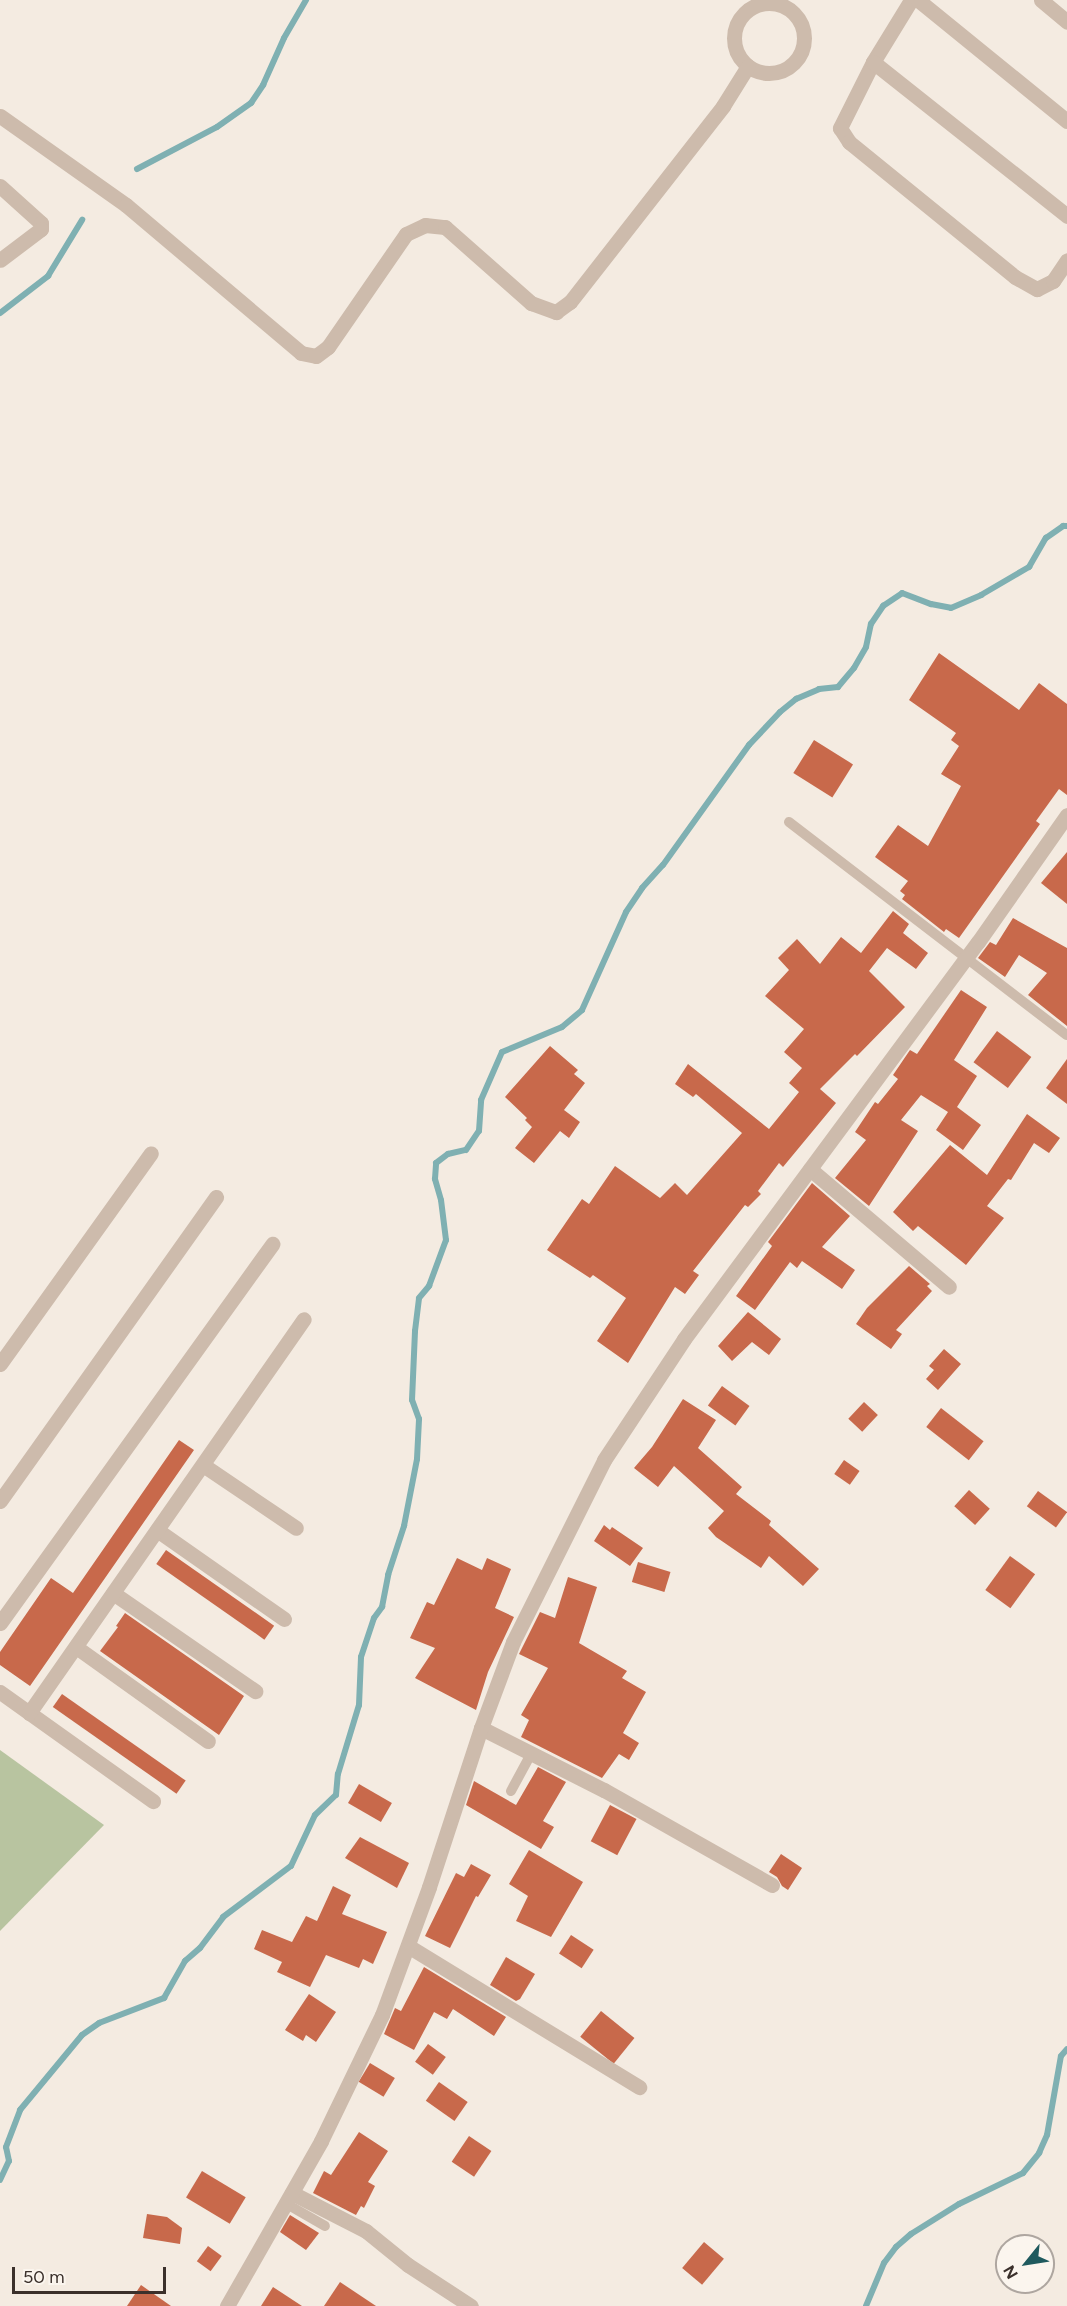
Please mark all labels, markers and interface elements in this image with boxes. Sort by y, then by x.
north arrow [995,2234,1055,2294]
scale bar [15,2255,170,2293]
text: N [999,2262,1022,2282]
text: 50 m [23,2266,65,2288]

